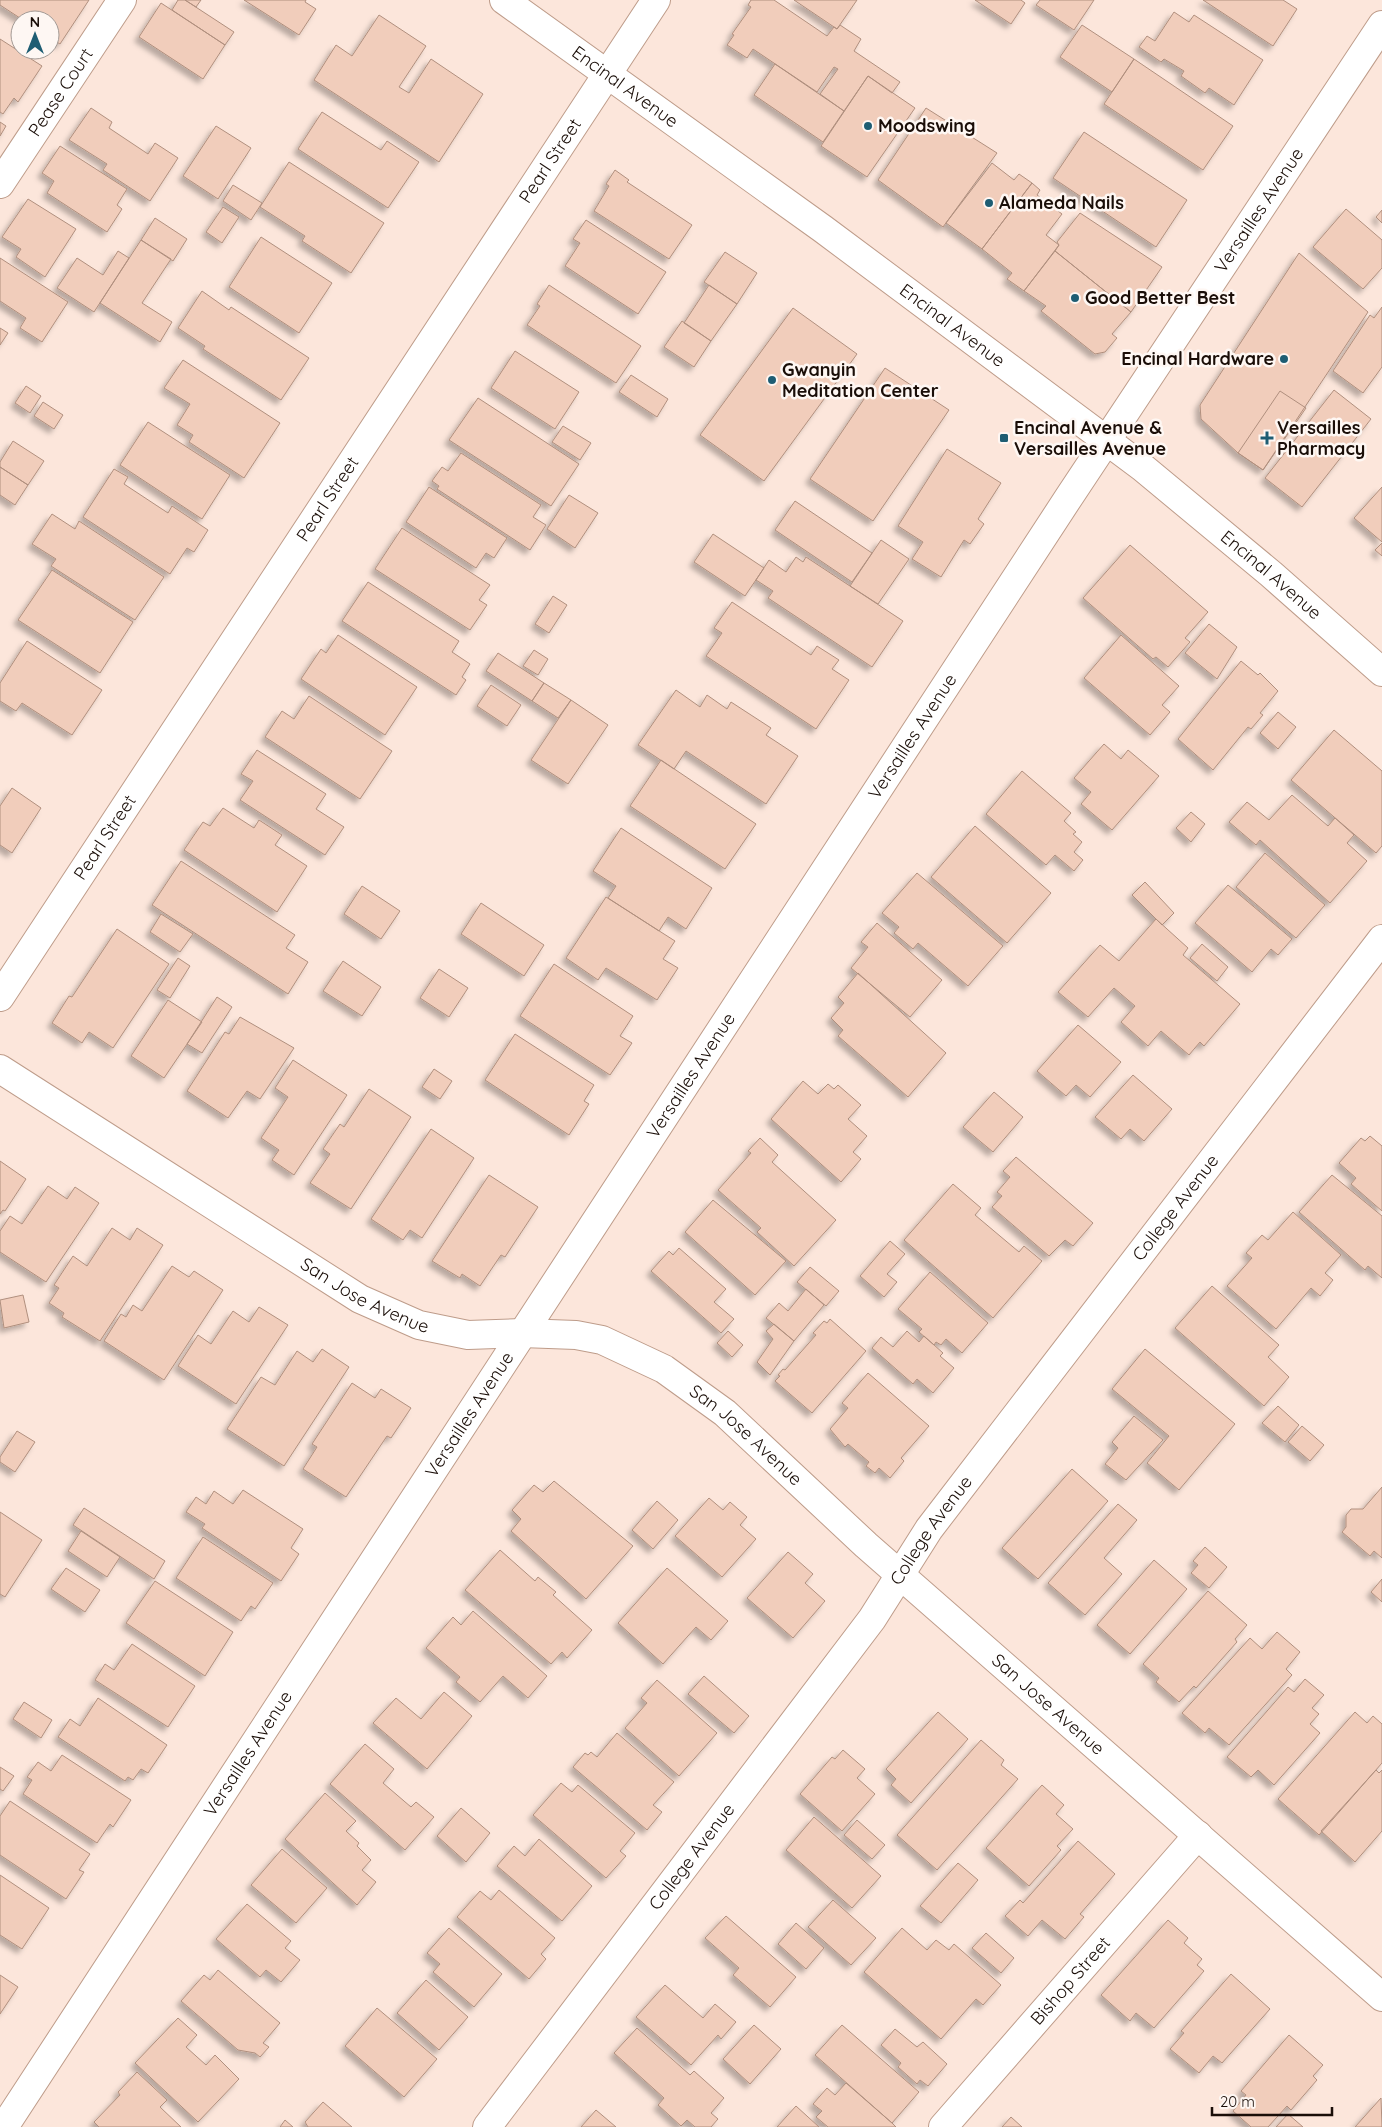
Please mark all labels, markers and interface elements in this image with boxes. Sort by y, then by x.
north arrow [10,10,60,60]
text: N [30,13,40,31]
street label: Encinal Avenue [568,40,683,133]
street label: Pease Court [23,44,98,141]
street label: Pearl Street [514,114,586,207]
place label: Moodswing [878,114,975,137]
marker: Moodswing [862,120,874,132]
street label: Versailles Avenue [1209,143,1308,277]
place label: Alameda Nails [999,191,1124,214]
marker: Alameda Nails [983,197,995,209]
street label: Encinal Avenue [895,278,1010,372]
place label: Good Better Best [1085,286,1235,309]
marker: Good Better Best [1069,292,1081,304]
place label: Encinal Hardware [1121,347,1274,370]
marker: Encinal Hardware [1278,353,1290,365]
place label: Gwanyin Meditation Center [782,358,939,402]
marker: Gwanyin Meditation Center [766,374,778,386]
place label: Encinal Avenue & Versailles Avenue [1014,416,1166,460]
place label: Versailles Pharmacy [1277,416,1365,460]
marker: Encinal Avenue & Versailles Avenue [998,432,1010,444]
marker: Versailles Pharmacy [1261,432,1273,444]
street label: Pearl Street [291,452,363,546]
street label: Encinal Avenue [1216,525,1327,624]
street label: Versailles Avenue [863,669,961,803]
street label: Pearl Street [68,790,141,884]
street label: Versailles Avenue [641,1008,740,1142]
street label: College Avenue [1127,1149,1224,1265]
street label: San Jose Avenue [296,1252,431,1338]
street label: Versailles Avenue [420,1347,518,1481]
street label: San Jose Avenue [685,1379,807,1490]
street label: College Avenue [885,1471,977,1589]
street label: San Jose Avenue [987,1648,1110,1760]
street label: Versailles Avenue [198,1686,297,1820]
street label: College Avenue [643,1798,739,1915]
street label: Bishop Street [1025,1931,1115,2030]
scale bar [1212,2084,1332,2116]
text: 20 m [1220,2092,1255,2111]

